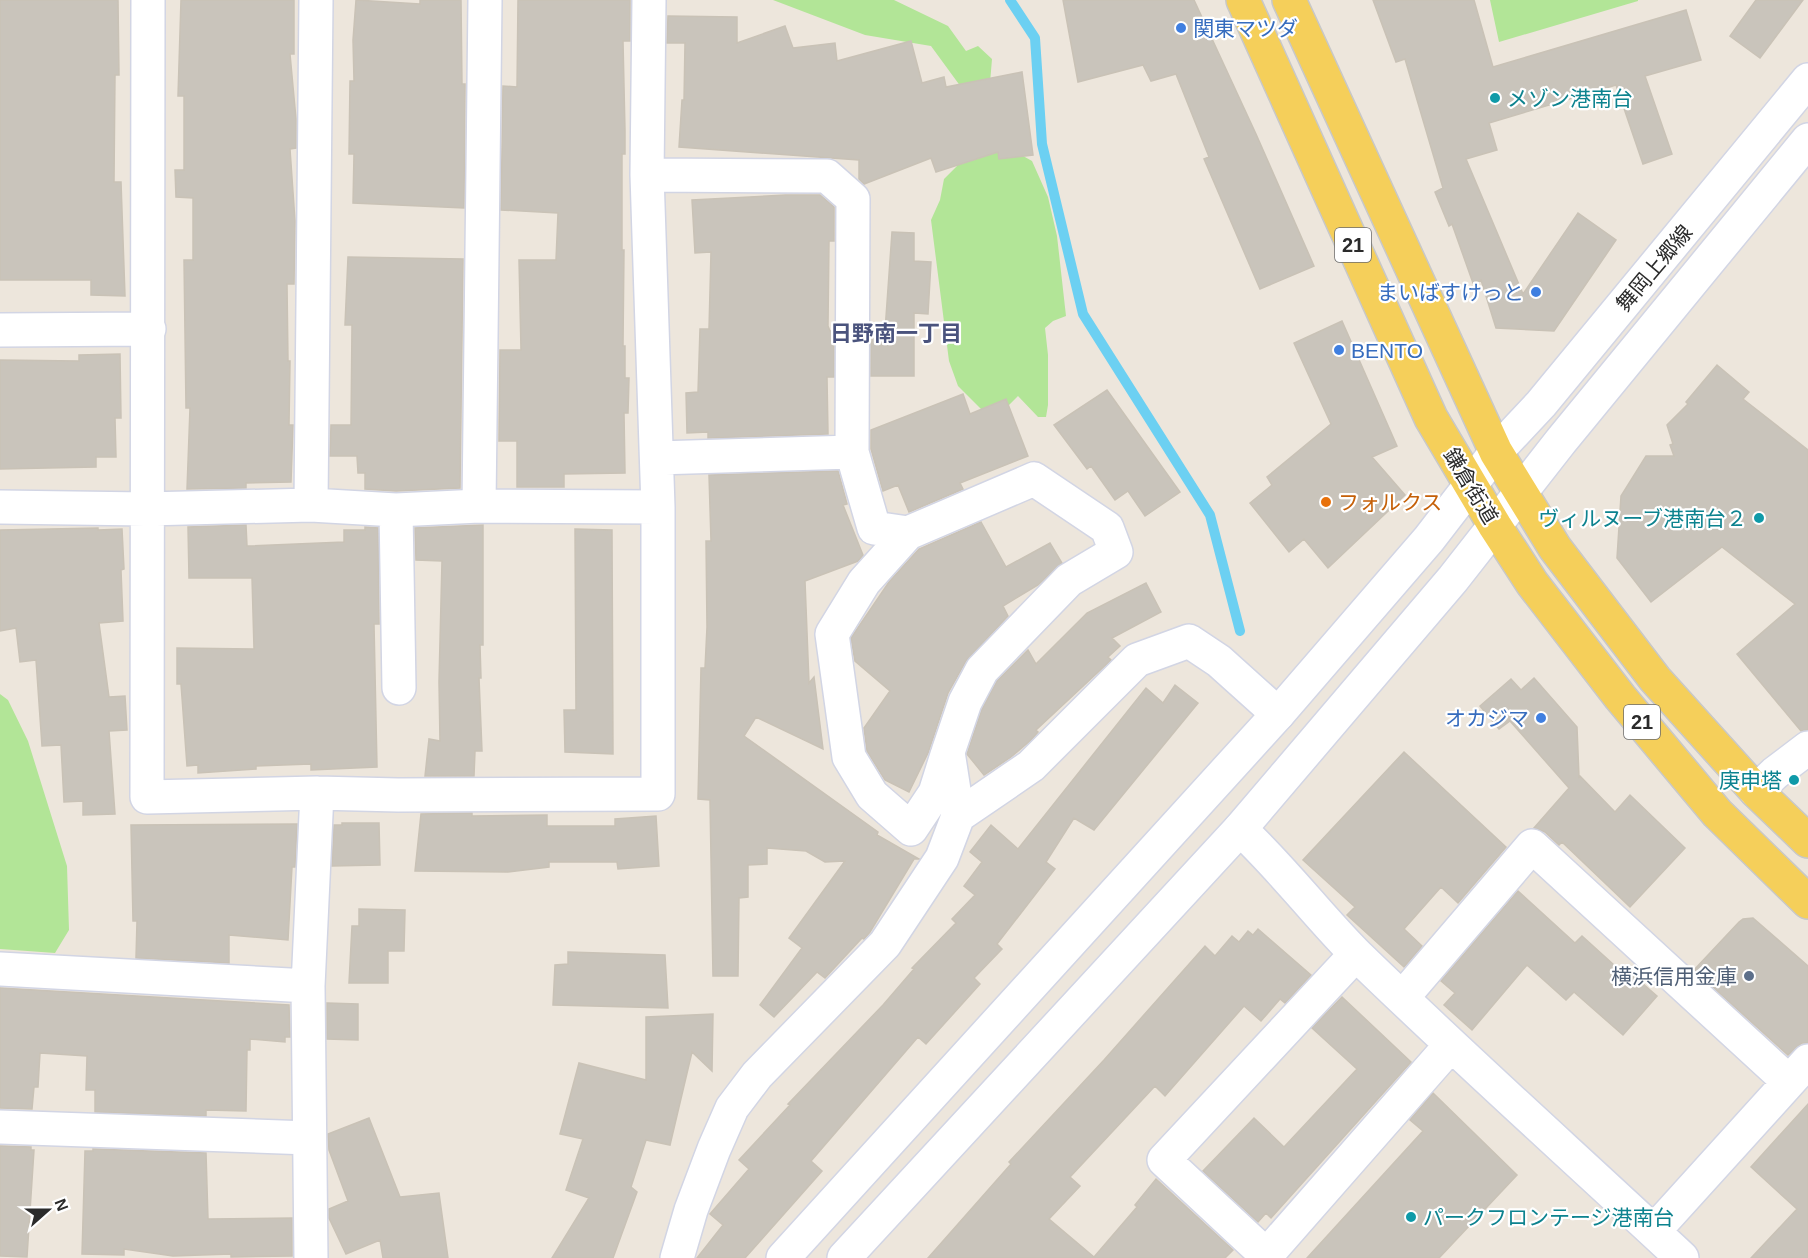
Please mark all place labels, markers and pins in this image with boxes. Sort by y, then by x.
place label: 関東マツダ [1193,17,1298,40]
marker: 関東マツダ [1174,21,1188,35]
place label: メゾン港南台 [1507,87,1633,110]
marker: メゾン港南台 [1488,91,1502,105]
place label: まいばすけっと [1377,281,1524,304]
marker: まいばすけっと [1529,285,1543,299]
place label: BENTO [1351,339,1423,362]
marker: BENTO [1332,343,1346,357]
place label: フォルクス [1338,491,1442,514]
marker: フォルクス [1319,495,1333,509]
place label: ヴィルヌーブ港南台２ [1538,507,1747,530]
marker: ヴィルヌーブ港南台２ [1752,511,1766,525]
place label: オカジマ [1445,707,1529,730]
marker: オカジマ [1534,711,1548,725]
place label: 庚申塔 [1719,769,1782,792]
marker: 庚申塔 [1787,773,1801,787]
place label: 横浜信用金庫 [1611,965,1737,988]
marker: 横浜信用金庫 [1742,969,1756,983]
place label: パークフロンテージ港南台 [1423,1206,1675,1229]
marker: パークフロンテージ港南台 [1404,1210,1418,1224]

